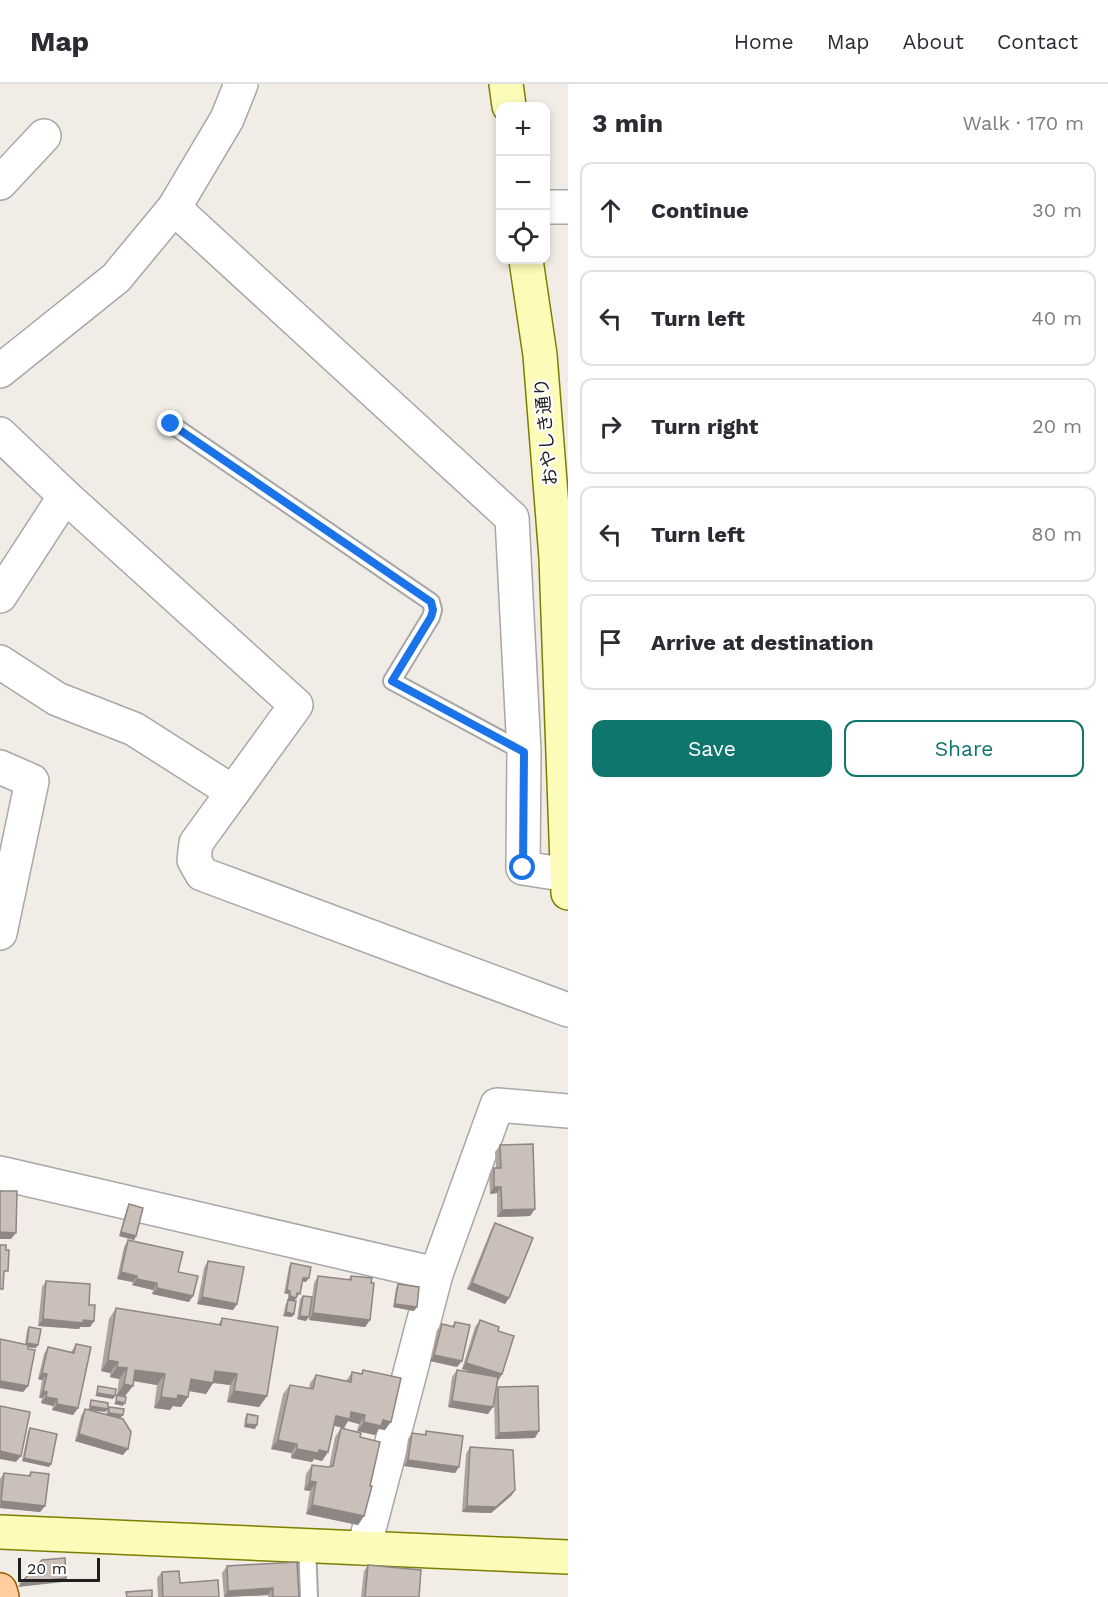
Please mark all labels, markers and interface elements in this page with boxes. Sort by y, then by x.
text: Map [30,25,89,58]
text: Home [734,29,794,54]
text: Map [827,29,870,54]
text: About [903,29,964,54]
text: Contact [997,29,1078,54]
map controls [496,102,550,264]
button: + [496,102,550,156]
text: 3 min [592,108,663,138]
text: Walk · 170 m [963,111,1084,135]
button: − [496,156,550,210]
icon: ahead [594,194,627,227]
text: Continue [651,198,749,223]
text: 30 m [1032,198,1082,222]
button: locate [496,210,550,264]
icon: left [594,302,627,335]
text: Turn left [651,306,745,331]
text: 40 m [1031,306,1082,330]
street label: おやしき通り [530,377,561,487]
route end [157,410,183,436]
icon: right [594,410,627,443]
text: Turn right [651,414,758,439]
text: 20 m [1032,414,1082,438]
icon: left [594,518,627,551]
text: Turn left [651,522,745,547]
text: 80 m [1031,522,1082,546]
icon: arrive [594,626,627,659]
text: Arrive at destination [651,630,874,655]
button: Save [592,720,832,777]
button: Share [844,720,1084,777]
route start [509,854,535,880]
scale bar [18,1555,100,1582]
text: 20 m [27,1559,67,1578]

